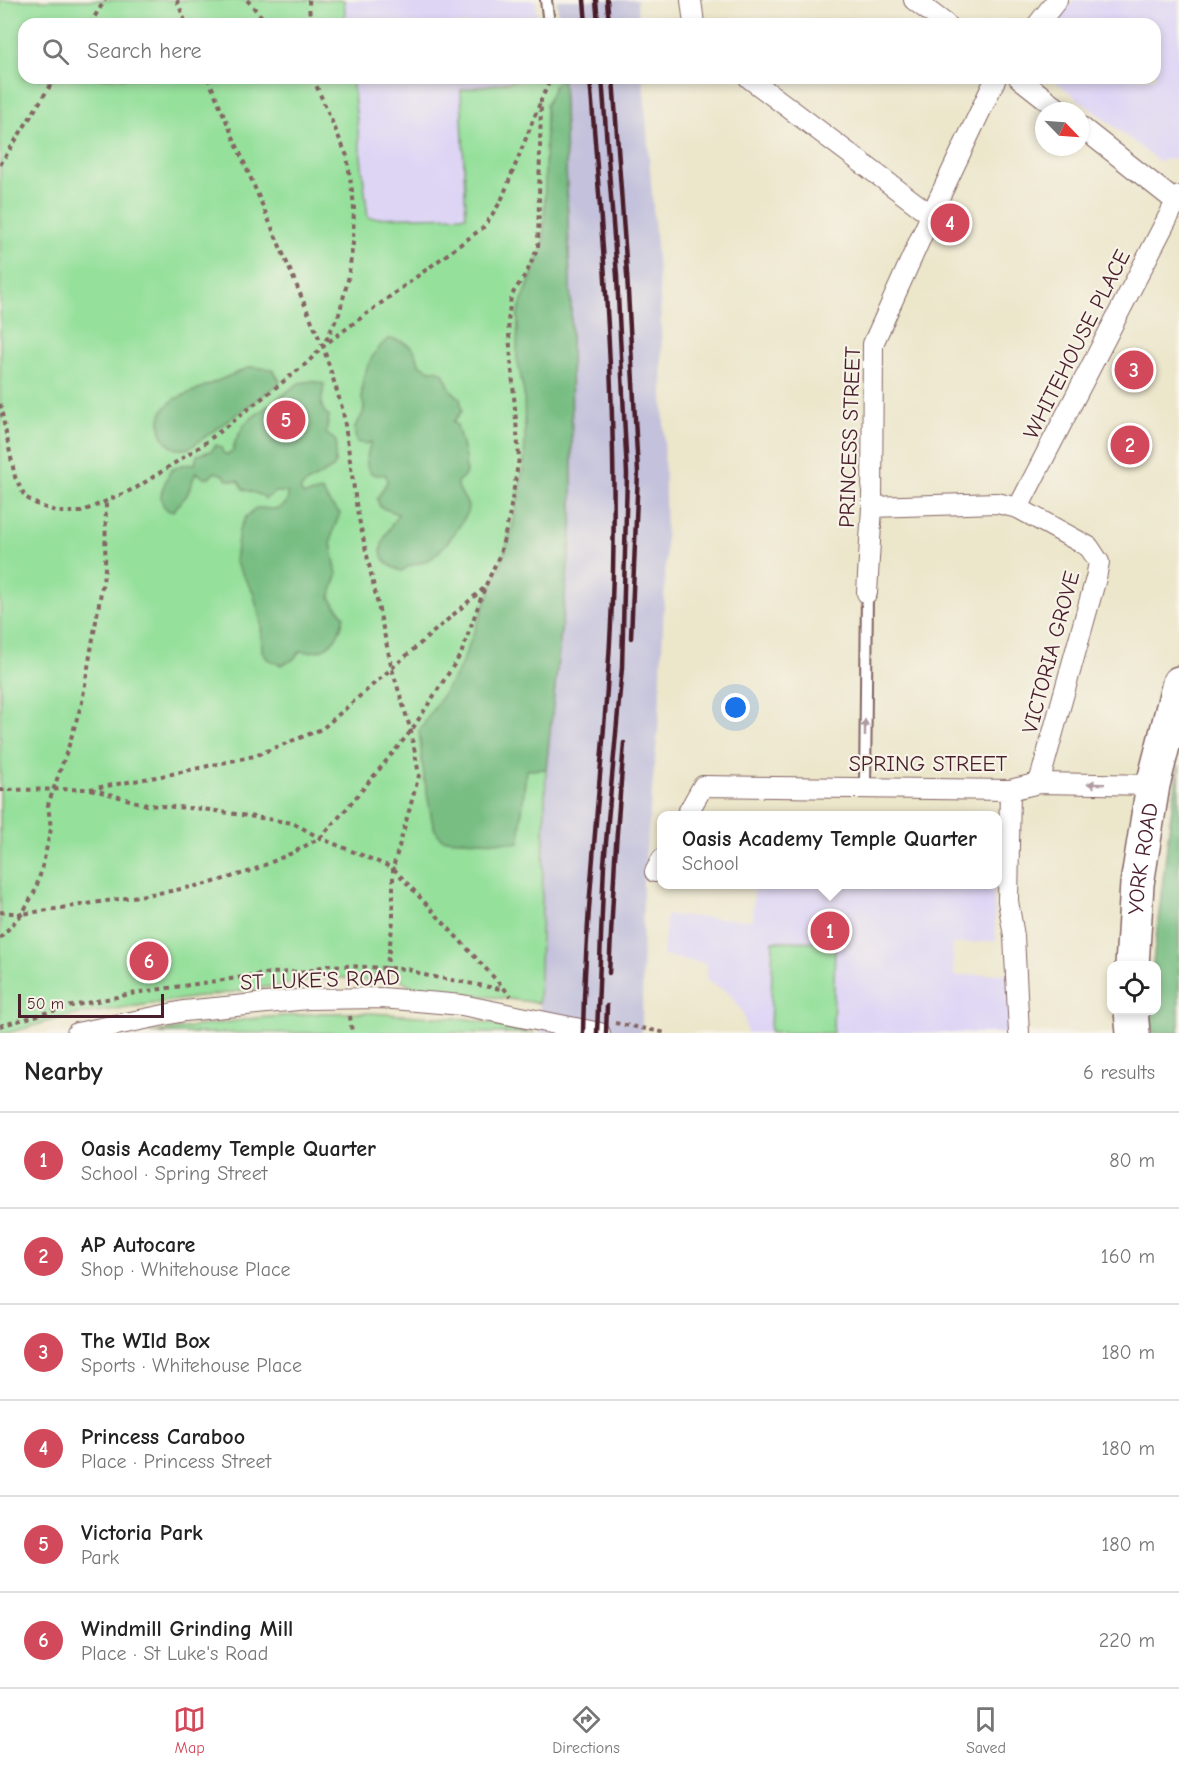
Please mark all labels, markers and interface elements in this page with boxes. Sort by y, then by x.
search box [18,18,1161,84]
icon: search [39,35,72,68]
text: Search here [87,38,202,64]
north arrow [1035,102,1089,156]
pin: 4 [930,200,970,246]
street label: WHITEHOUSE PLACE [1018,245,1136,444]
street label: PRINCESS STREET [834,345,866,528]
pin: 3 [1114,348,1154,392]
pin: 5 [266,398,306,442]
pin: 2 [1110,422,1150,468]
street label: VICTORIA GROVE [1017,568,1085,736]
your location [721,693,750,722]
one-way arrow [860,719,870,738]
street label: SPRING STREET [849,751,1008,777]
one-way arrow [1086,780,1105,789]
street label: YORK ROAD [1123,801,1164,915]
popup [657,811,1002,889]
text: Oasis Academy Temple Quarter [682,826,977,852]
text: School [682,852,739,875]
pin: 1 [810,908,850,954]
pin: 6 [130,938,168,984]
map controls [1107,961,1161,1015]
button: locate [1107,961,1161,1015]
street label: ST LUKE'S ROAD [240,964,400,996]
scale bar [18,991,164,1019]
text: 50 m [27,995,64,1013]
text: Nearby [24,1057,103,1087]
text: 6 results [1083,1061,1155,1084]
text: Oasis Academy Temple Quarter [81,1136,376,1162]
text: 1 [40,1149,47,1172]
text: 80 m [1109,1149,1155,1172]
text: School · Spring Street [81,1162,267,1185]
text: AP Autocare [81,1232,195,1258]
text: 2 [39,1245,48,1268]
text: 160 m [1101,1245,1155,1268]
text: Shop · Whitehouse Place [81,1258,291,1281]
text: The WIld Box [81,1328,210,1354]
text: 3 [39,1341,48,1364]
text: 180 m [1101,1341,1155,1364]
text: Sports · Whitehouse Place [81,1354,302,1377]
text: Princess Caraboo [81,1424,245,1450]
text: 4 [39,1437,48,1460]
text: 180 m [1101,1437,1155,1460]
text: Place · Princess Street [81,1450,271,1473]
text: Victoria Park [81,1520,203,1546]
text: 5 [38,1533,49,1556]
text: 180 m [1101,1533,1155,1556]
text: Park [81,1546,119,1569]
text: Windmill Grinding Mill [81,1616,293,1642]
text: 6 [38,1629,49,1652]
text: 220 m [1099,1629,1155,1652]
text: Place · St Luke's Road [81,1642,268,1665]
tab: Map [173,1703,206,1757]
tab: Directions [552,1703,620,1757]
tab: Saved [966,1703,1006,1757]

